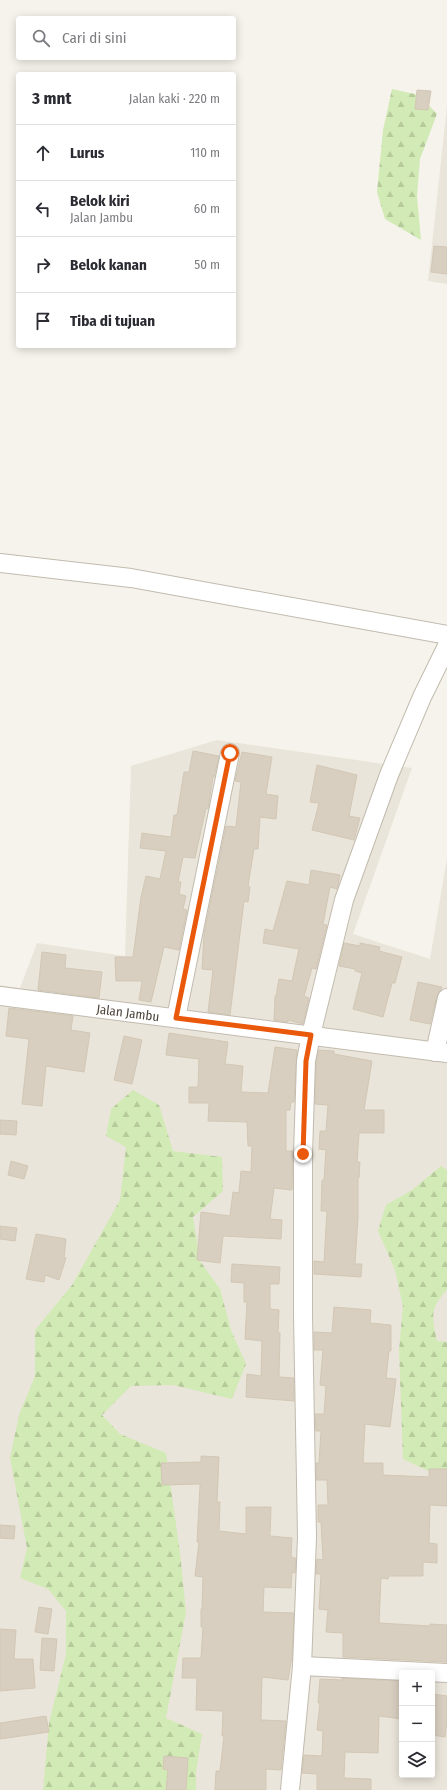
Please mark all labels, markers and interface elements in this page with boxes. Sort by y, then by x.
search box [16,16,236,60]
icon: search [30,27,52,49]
text: Cari di sini [62,29,127,47]
text: 3 mnt [32,88,71,109]
text: Jalan kaki · 220 m [129,91,220,106]
icon: ahead [32,142,54,164]
text: Lurus [70,144,104,162]
text: 110 m [190,145,220,160]
text: Belok kiri [70,192,130,210]
icon: left [32,198,54,220]
text: 60 m [194,201,220,216]
text: Jalan Jambu [70,210,133,225]
icon: right [32,254,54,276]
text: Belok kanan [70,256,147,274]
text: 50 m [194,257,220,272]
icon: arrive [32,310,54,332]
text: Tiba di tujuan [70,312,155,330]
route start [221,744,239,762]
street label: Jalan Jambu [96,1001,160,1024]
route end [294,1145,312,1163]
map controls [399,1670,435,1778]
button: + [399,1670,435,1706]
button: − [399,1706,435,1742]
button: layers [399,1742,435,1778]

